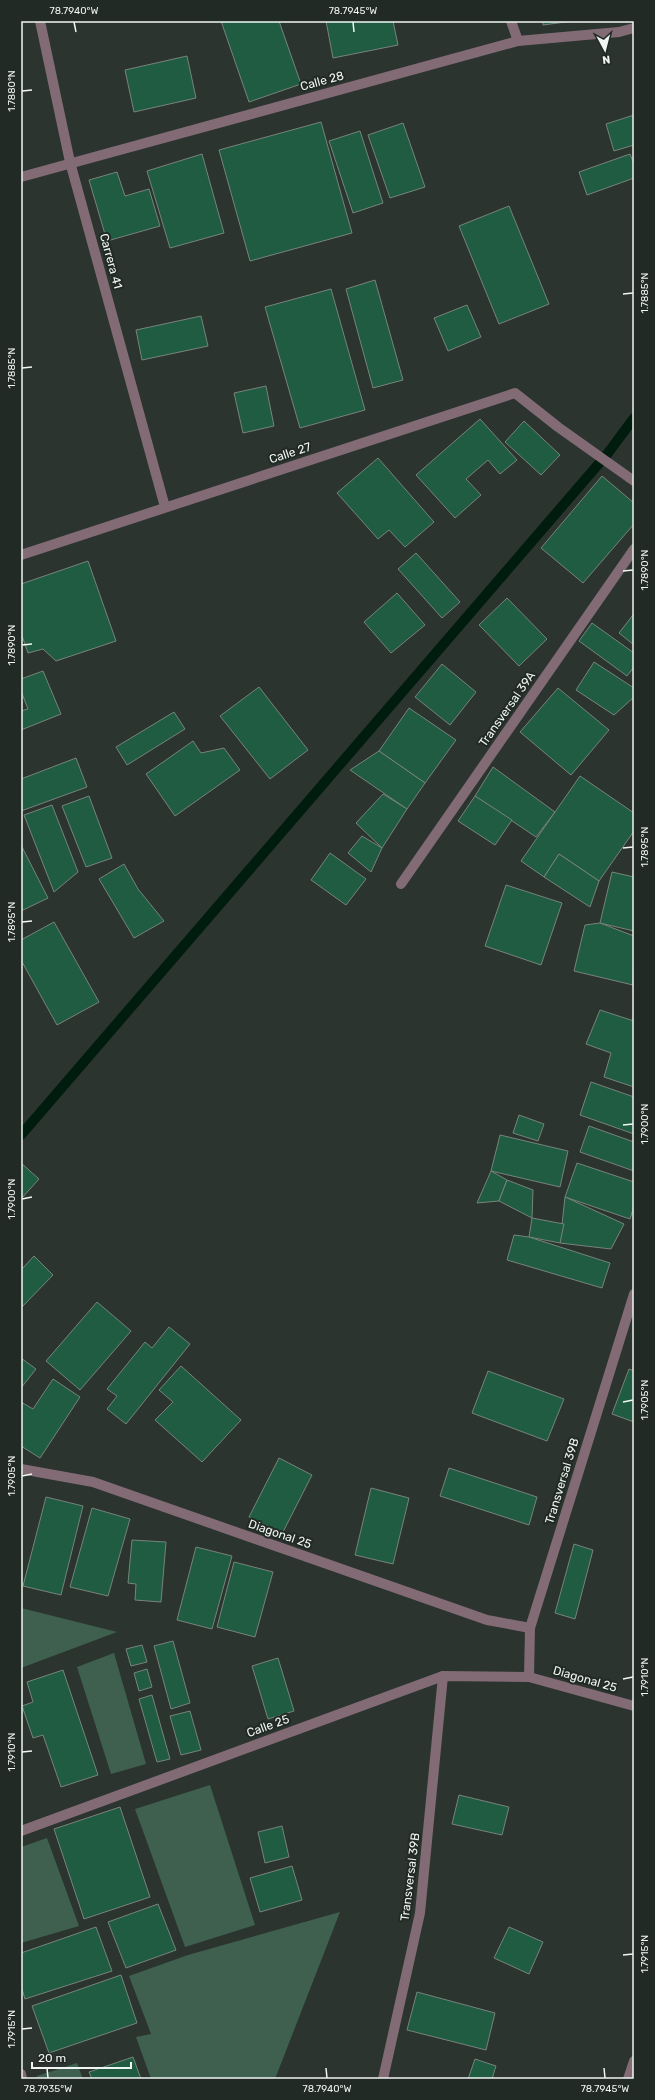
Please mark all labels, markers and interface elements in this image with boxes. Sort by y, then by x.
text: 78.7940°W [50,5,98,17]
text: 78.7945°W [329,5,377,17]
north arrow [585,30,625,70]
text: N [601,52,611,66]
street label: Calle 28 [299,68,345,94]
text: 1.7880°N [6,70,18,112]
street label: Carrera 41 [97,232,125,290]
text: 1.7885°N [639,272,651,314]
text: 1.7885°N [6,347,18,389]
street label: Calle 27 [267,440,313,466]
text: 1.7890°N [639,549,651,591]
text: 1.7890°N [6,624,18,666]
street label: Transversal 39A [476,669,538,749]
text: 1.7895°N [639,827,651,867]
text: 1.7895°N [6,902,18,942]
text: 1.7900°N [639,1103,651,1145]
text: 1.7900°N [6,1178,18,1220]
text: 1.7905°N [639,1380,651,1420]
street label: Transversal 39B [542,1436,582,1526]
text: 1.7905°N [6,1456,18,1496]
street label: Diagonal 25 [247,1517,313,1551]
text: 1.7910°N [639,1657,651,1697]
street label: Diagonal 25 [551,1663,619,1695]
street label: Calle 25 [245,1712,291,1740]
text: 1.7910°N [6,1732,18,1772]
street label: Transversal 39B [398,1832,422,1922]
text: 1.7915°N [639,1935,651,1973]
text: 1.7915°N [6,2010,18,2048]
scale bar [32,2044,131,2070]
text: 20 m [38,2051,66,2065]
text: 78.7935°W [24,2083,72,2095]
text: 78.7940°W [303,2083,351,2095]
text: 78.7945°W [581,2083,629,2095]

